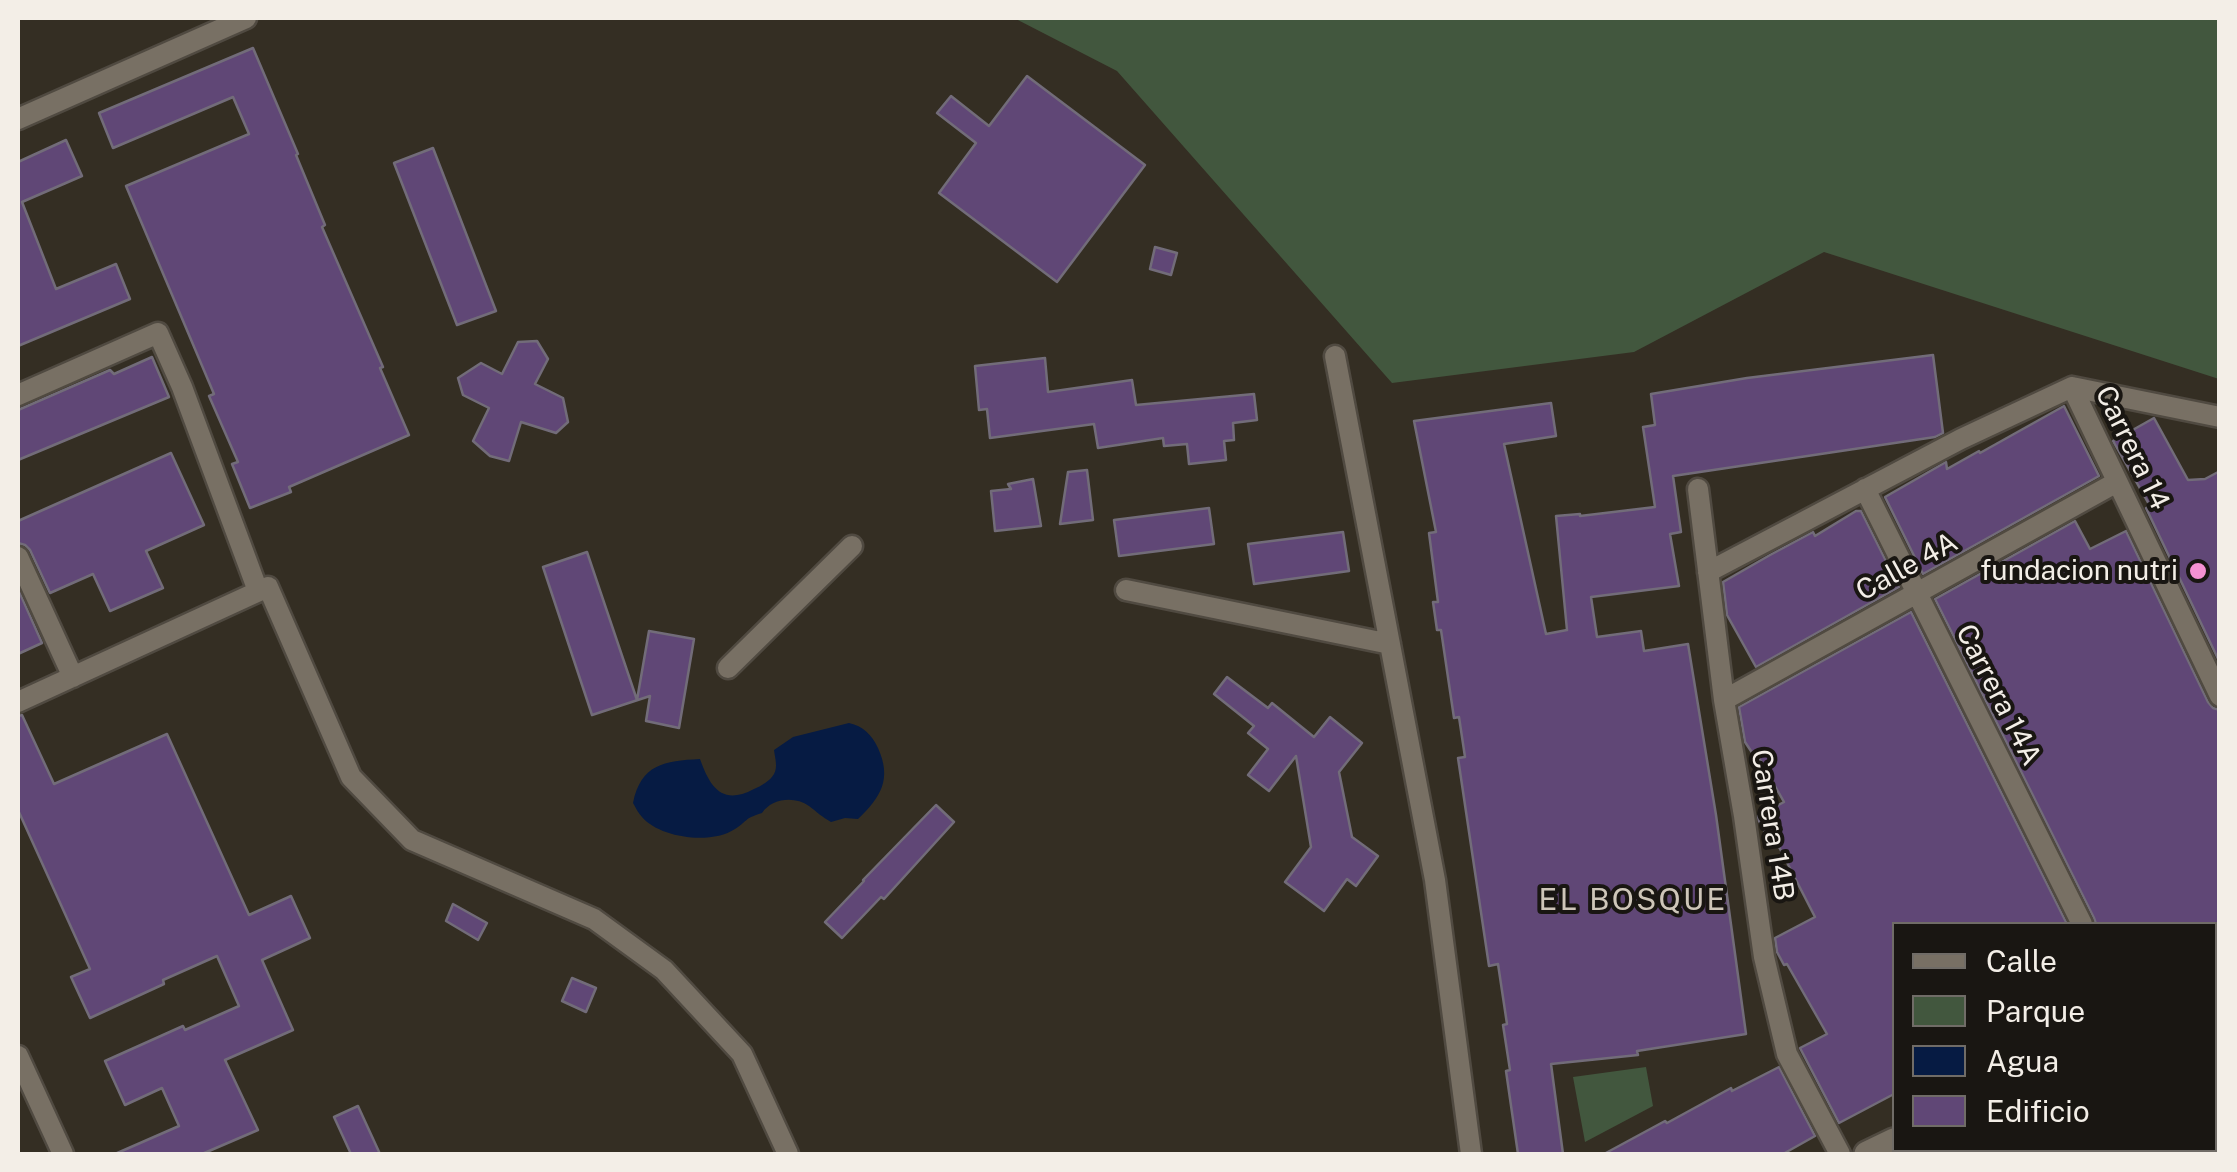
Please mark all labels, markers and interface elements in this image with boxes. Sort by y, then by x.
street label: Carrera 14 [2088,380,2176,516]
street label: Calle 4A [1851,526,1963,608]
place label: fundacion nutri [1980,554,2178,588]
marker: fundacion nutri [2187,560,2209,582]
street label: Carrera 14A [1948,619,2048,771]
street label: Carrera 14B [1743,747,1801,903]
district label: EL BOSQUE [1538,883,1728,919]
legend [1892,922,2217,1152]
text: Calle [1986,943,2057,979]
text: Parque [1986,993,2085,1029]
text: Agua [1986,1043,2059,1079]
text: Edificio [1986,1093,2090,1129]

